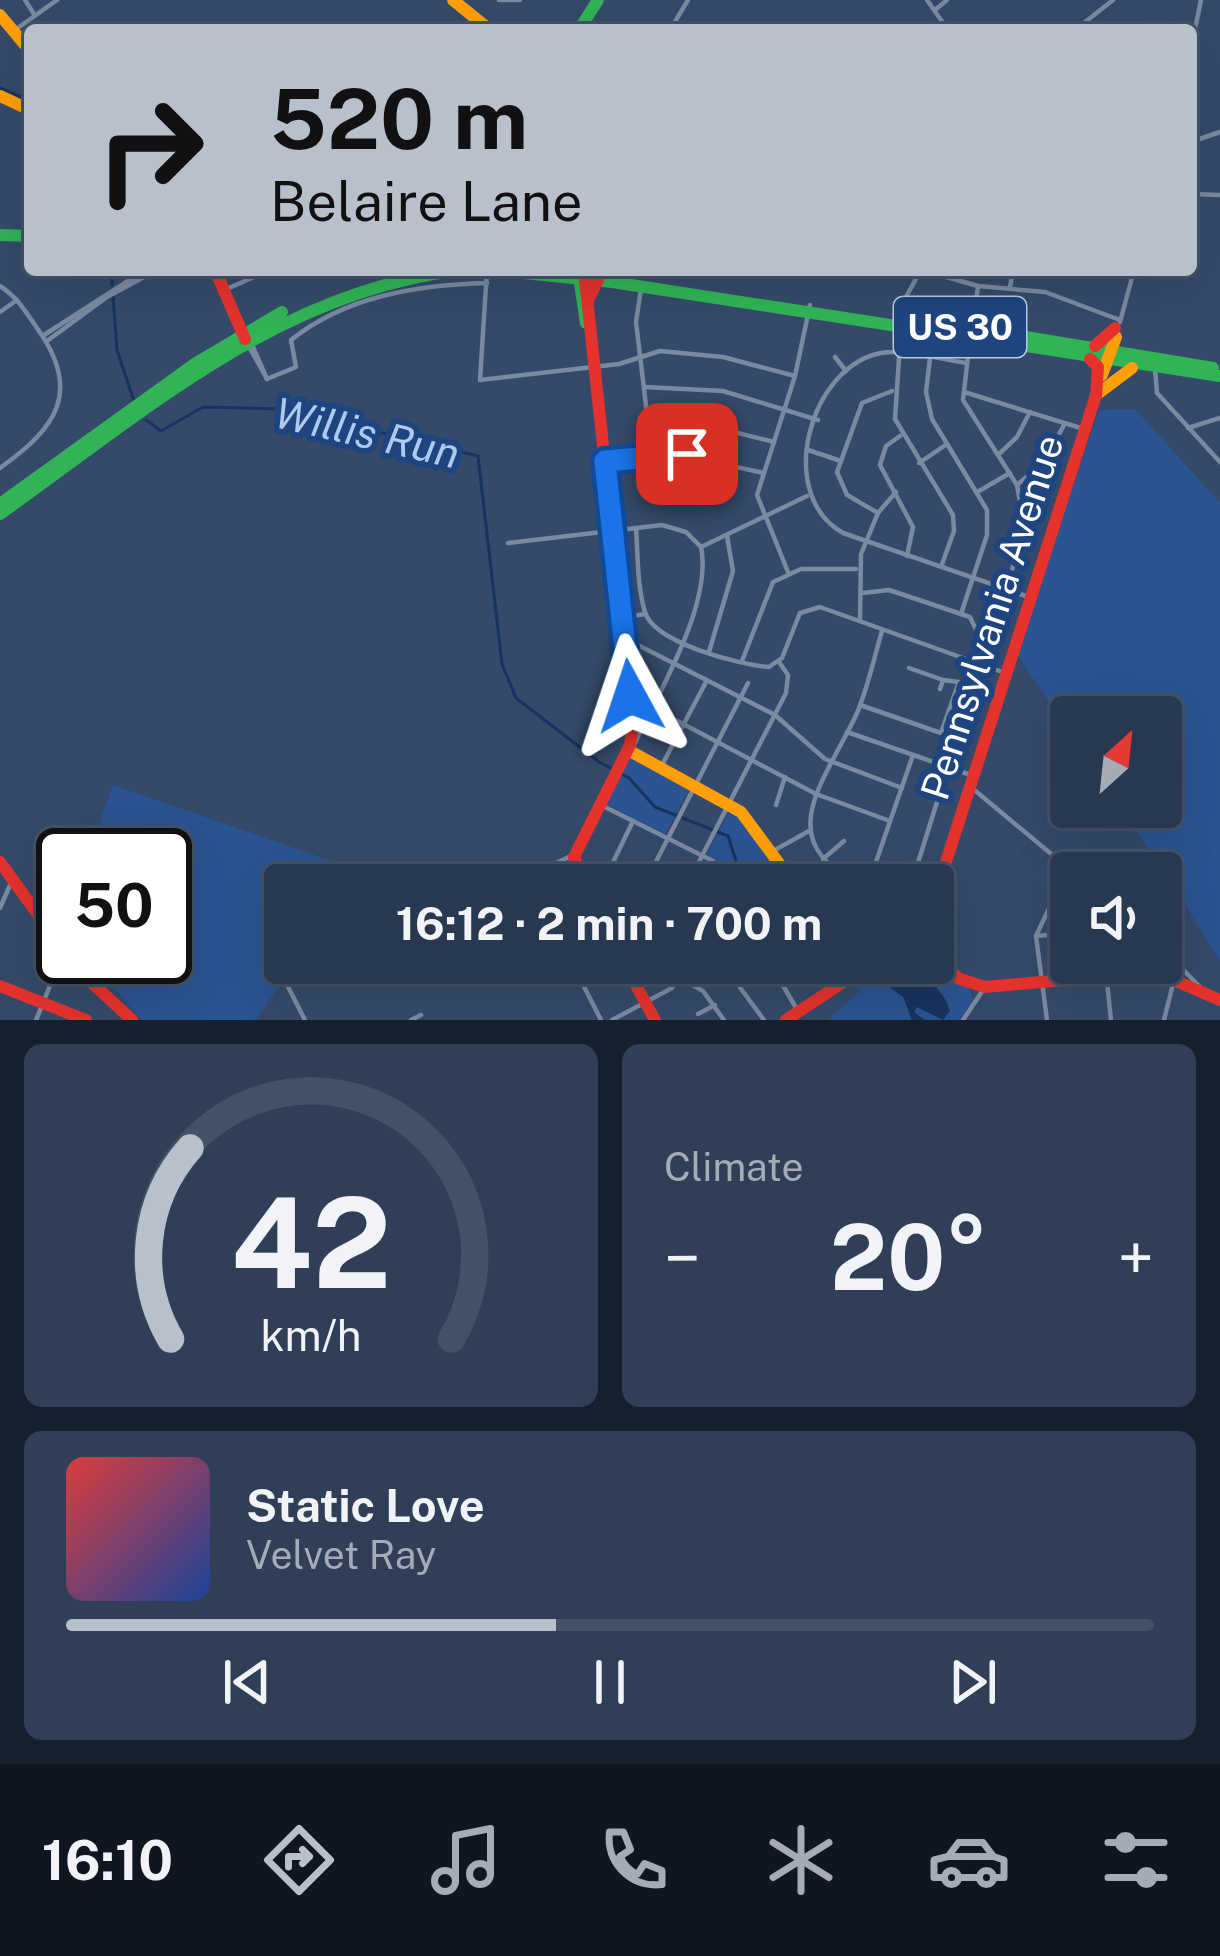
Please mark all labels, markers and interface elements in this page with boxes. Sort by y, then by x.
text: 520 m [270,69,528,168]
icon: right [72,72,228,228]
text: Belaire Lane [270,170,583,233]
road number: US 30 [894,297,1026,357]
water label: Willis Run [270,387,464,478]
pin [636,403,738,505]
icon: arrive [654,421,720,487]
street label: Pennsylvania Avenue [911,429,1073,805]
position arrow [567,633,693,759]
north arrow [1050,696,1182,828]
map controls [1050,696,1182,984]
speed limit sign: 50 [36,828,192,984]
button: sound [1050,852,1182,984]
text: 16:12 · 2 min · 700 m [396,897,822,950]
text: Climate [664,1144,804,1190]
text: 42 [230,1169,392,1316]
text: 20° [830,1204,988,1310]
text: − [664,1219,701,1297]
text: + [1117,1219,1154,1297]
text: km/h [261,1309,361,1360]
text: Static Love [246,1479,485,1532]
text: Velvet Ray [246,1532,436,1578]
icon: previous [214,1649,280,1715]
icon: pause [577,1649,643,1715]
icon: next [940,1649,1006,1715]
icon: directions [257,1818,341,1902]
icon: music [424,1818,508,1902]
icon: phone [592,1818,676,1902]
icon: climate [759,1818,843,1902]
icon: car [927,1818,1011,1902]
icon: filters [1094,1818,1178,1902]
text: 16:10 [42,1829,173,1892]

